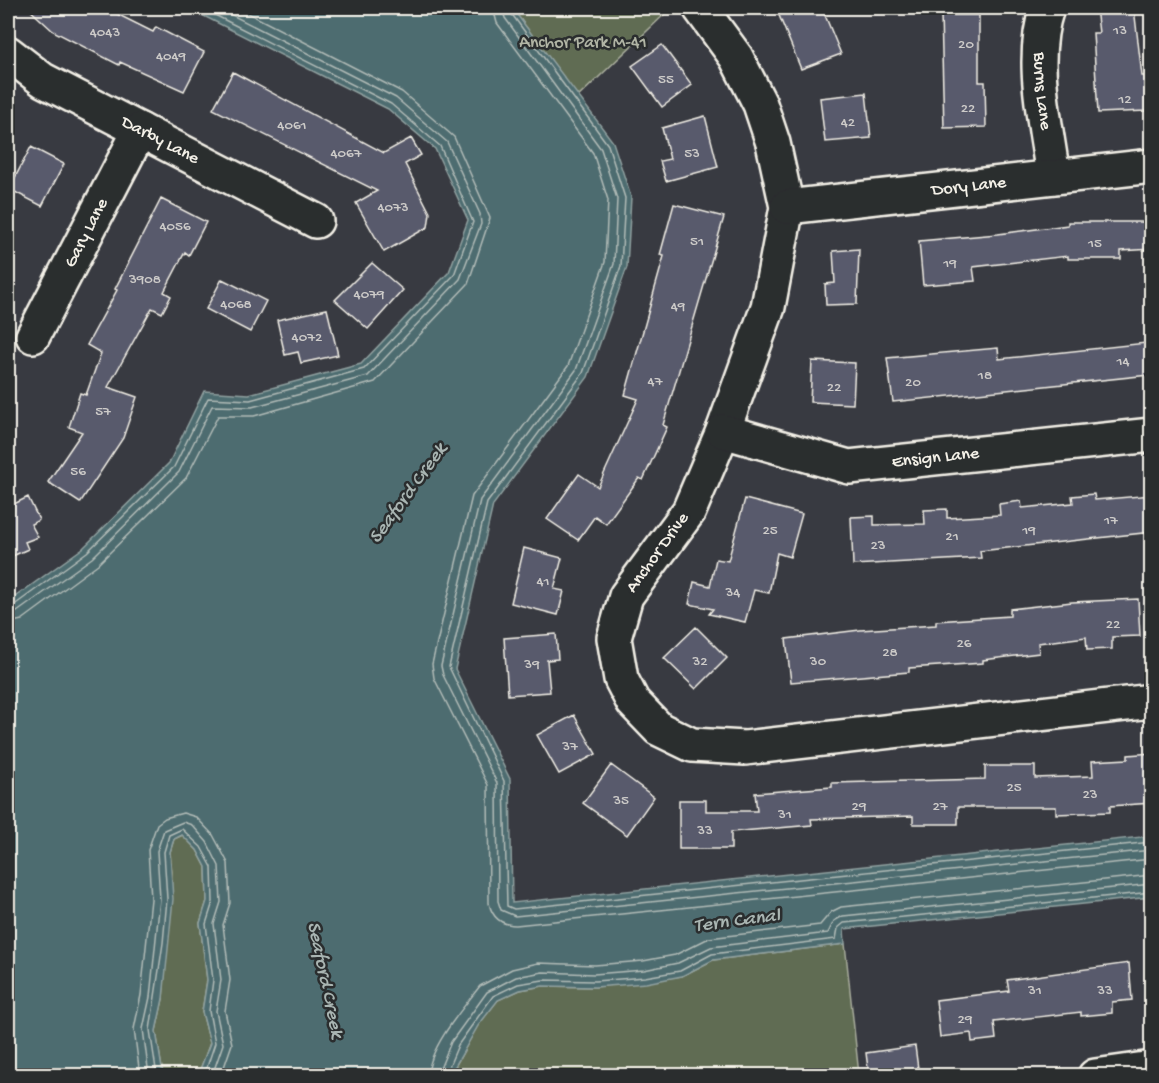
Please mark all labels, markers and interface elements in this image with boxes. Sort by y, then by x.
house number: 13 [1112,22,1127,40]
house number: 4043 [90,24,120,42]
park label: Anchor Park M-41 [519,33,647,54]
house number: 20 [958,36,974,54]
house number: 4049 [156,48,187,66]
street label: Burns Lane [1028,51,1056,132]
house number: 55 [658,71,674,89]
house number: 12 [1117,91,1132,109]
house number: 22 [961,100,975,118]
street label: Darby Lane [117,111,203,170]
house number: 42 [841,114,855,132]
house number: 4061 [277,117,307,135]
house number: 4067 [330,145,363,163]
house number: 53 [684,145,700,163]
street label: Dory Lane [929,172,1008,201]
street label: Gary Lane [60,194,113,271]
house number: 4073 [377,199,409,217]
house number: 4056 [159,218,191,236]
house number: 51 [690,233,704,251]
house number: 15 [1087,235,1102,253]
house number: 19 [942,255,957,273]
house number: 3908 [128,271,161,289]
house number: 4079 [354,286,385,304]
house number: 4068 [220,296,252,314]
house number: 49 [671,298,686,316]
house number: 4072 [292,329,322,347]
house number: 14 [1115,353,1130,371]
house number: 18 [977,367,992,385]
house number: 47 [648,373,664,391]
house number: 20 [905,374,921,392]
house number: 22 [827,379,841,397]
house number: 57 [95,403,112,421]
water label: Seaford Creek [365,438,454,549]
street label: Ensign Lane [891,443,981,473]
house number: 56 [70,463,86,481]
street label: Anchor Drive [622,508,695,597]
house number: 17 [1103,512,1119,530]
house number: 25 [762,522,778,540]
house number: 19 [1021,522,1036,540]
house number: 21 [945,528,959,546]
house number: 23 [870,537,886,555]
house number: 41 [536,573,550,591]
house number: 34 [725,584,740,602]
house number: 22 [1106,616,1120,634]
house number: 26 [957,635,972,653]
house number: 28 [882,644,898,662]
house number: 32 [691,653,708,671]
house number: 30 [809,653,827,671]
house number: 39 [523,656,540,674]
house number: 37 [561,738,579,756]
house number: 25 [1006,779,1022,797]
house number: 23 [1082,786,1098,804]
house number: 35 [612,792,629,810]
house number: 29 [852,798,867,816]
house number: 27 [932,798,949,816]
house number: 31 [777,806,792,824]
house number: 33 [696,822,713,840]
water label: Tern Canal [693,905,783,939]
water label: Seaford Creek [300,920,348,1042]
house number: 31 [1027,982,1042,1000]
house number: 33 [1096,982,1113,1000]
house number: 29 [958,1011,973,1029]

